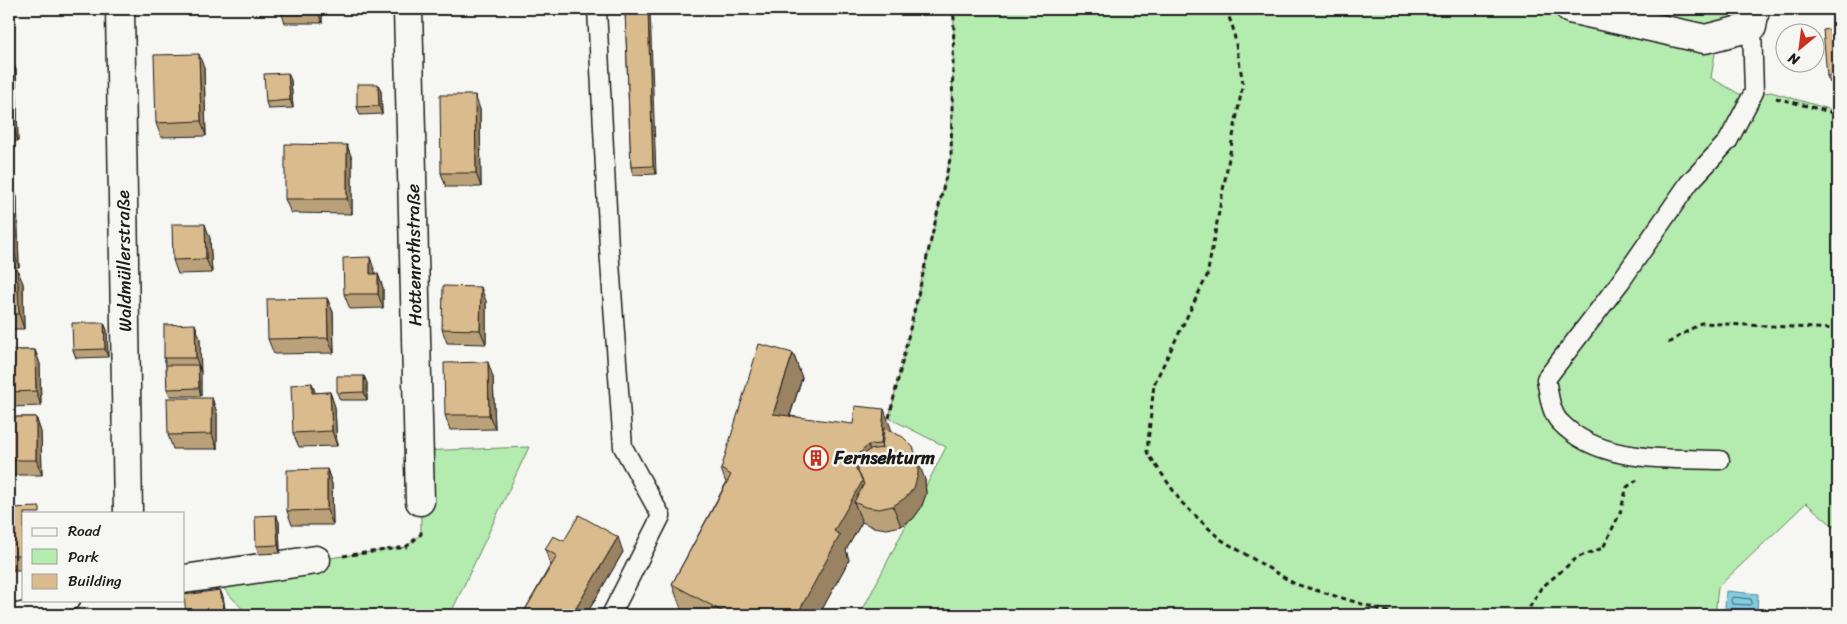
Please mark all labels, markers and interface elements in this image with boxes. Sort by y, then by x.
north arrow [1774,22,1824,72]
text: N [1783,46,1805,73]
street label: Hottenrothstraße [397,184,431,326]
street label: Waldmüllerstraße [107,190,141,332]
place label: Fernsehturm [833,442,935,474]
building icon: Fernsehturm [803,445,829,471]
legend [22,512,185,602]
text: Road [68,518,101,544]
text: Park [68,544,99,570]
text: Building [68,568,122,594]

